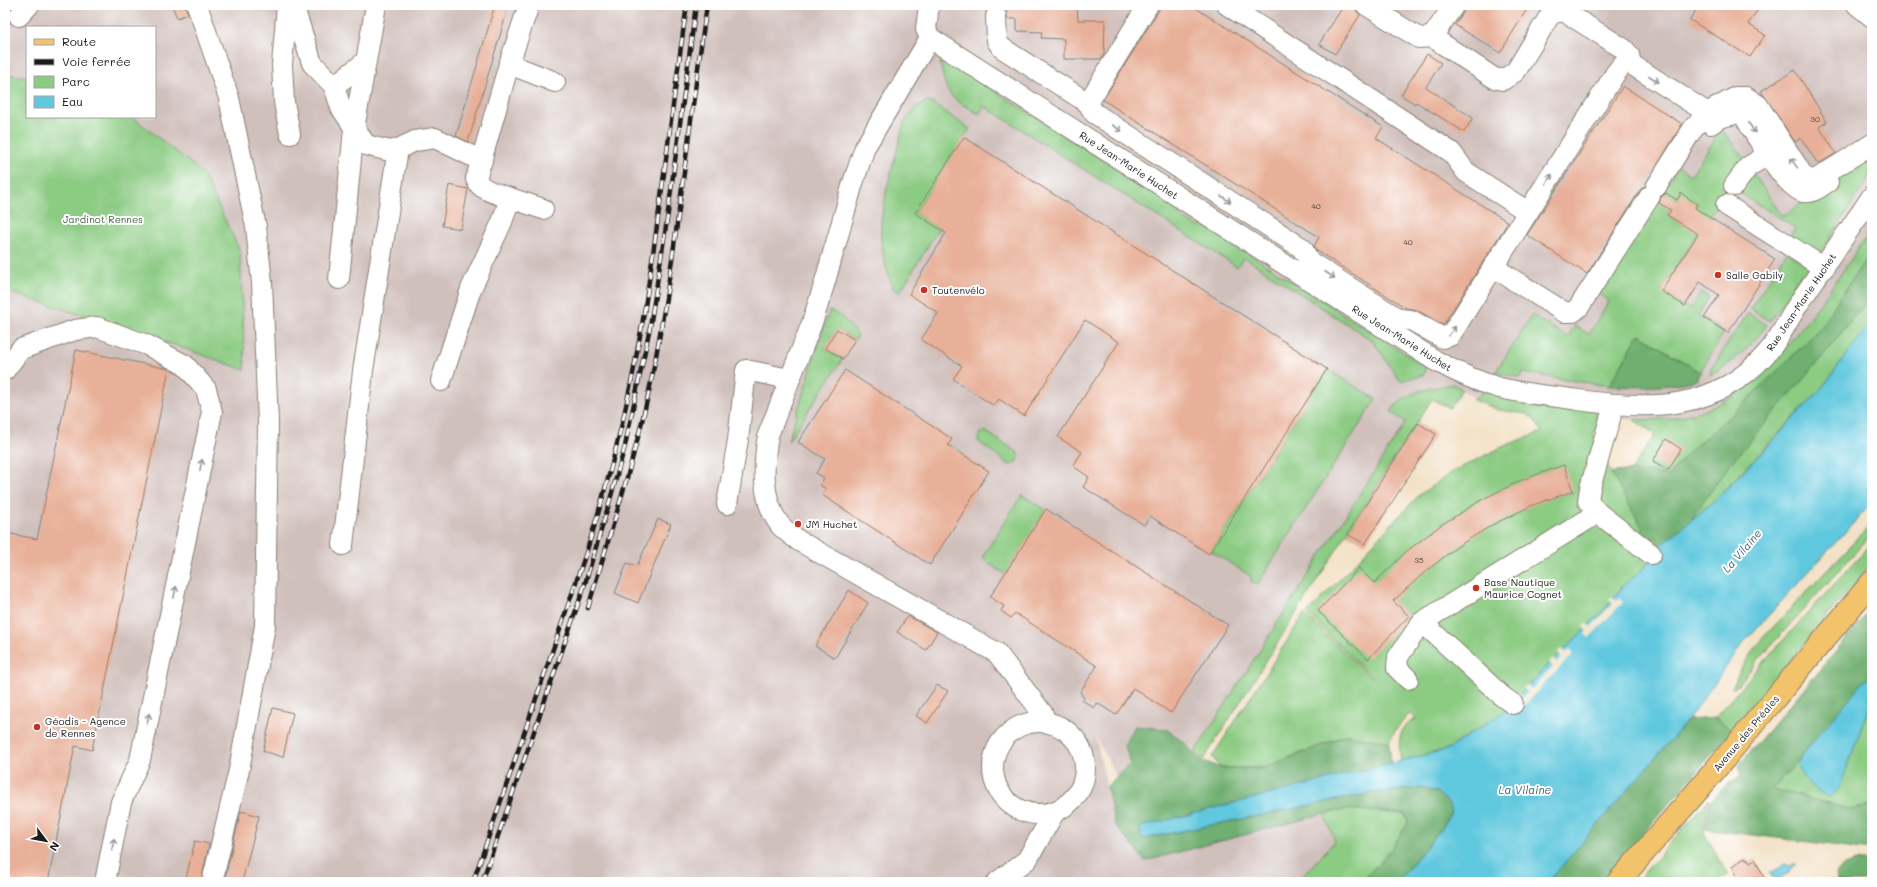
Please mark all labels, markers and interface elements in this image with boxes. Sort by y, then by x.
legend [26,26,156,118]
text: Route [62,33,96,49]
text: Voie ferrée [62,53,131,69]
text: Parc [62,73,90,89]
one-way arrow [1648,75,1659,83]
text: Eau [62,93,83,109]
house number: 30 [1810,114,1820,124]
one-way arrow [1748,122,1756,133]
one-way arrow [1111,124,1122,132]
street label: Rue Jean-Marie Huchet [1077,128,1181,202]
one-way arrow [1790,157,1798,169]
one-way arrow [1545,173,1553,185]
one-way arrow [1220,195,1231,203]
house number: 40 [1311,201,1321,211]
park label: Jardinot Rennes [63,212,143,226]
house number: 40 [1403,237,1413,247]
street label: Rue Jean-Marie Huchet [1763,250,1839,354]
place label: Salle Gabily [1726,268,1783,282]
marker: Salle Gabily [1713,270,1723,280]
one-way arrow [1324,271,1336,279]
place label: Toutenvélo [932,283,985,297]
marker: Toutenvélo [919,285,929,295]
street label: Rue Jean-Marie Huchet [1349,302,1455,374]
one-way arrow [1448,326,1457,337]
one-way arrow [198,459,206,472]
place label: JM Huchet [806,517,857,531]
marker: JM Huchet [793,519,803,529]
water label: La Vilaine [1719,526,1765,576]
house number: 35 [1414,555,1424,565]
place label: Base Nautique Maurice Cognet [1484,575,1562,601]
marker: Base Nautique Maurice Cognet [1471,583,1481,593]
one-way arrow [171,586,179,599]
street label: Avenue des Préales [1710,692,1782,774]
one-way arrow [145,713,153,726]
place label: Géodis - Agence de Rennes [45,714,126,740]
marker: Géodis - Agence de Rennes [32,722,42,732]
water label: La Vilaine [1499,782,1552,797]
north arrow [26,821,66,861]
one-way arrow [109,838,117,851]
text: N [46,839,63,854]

